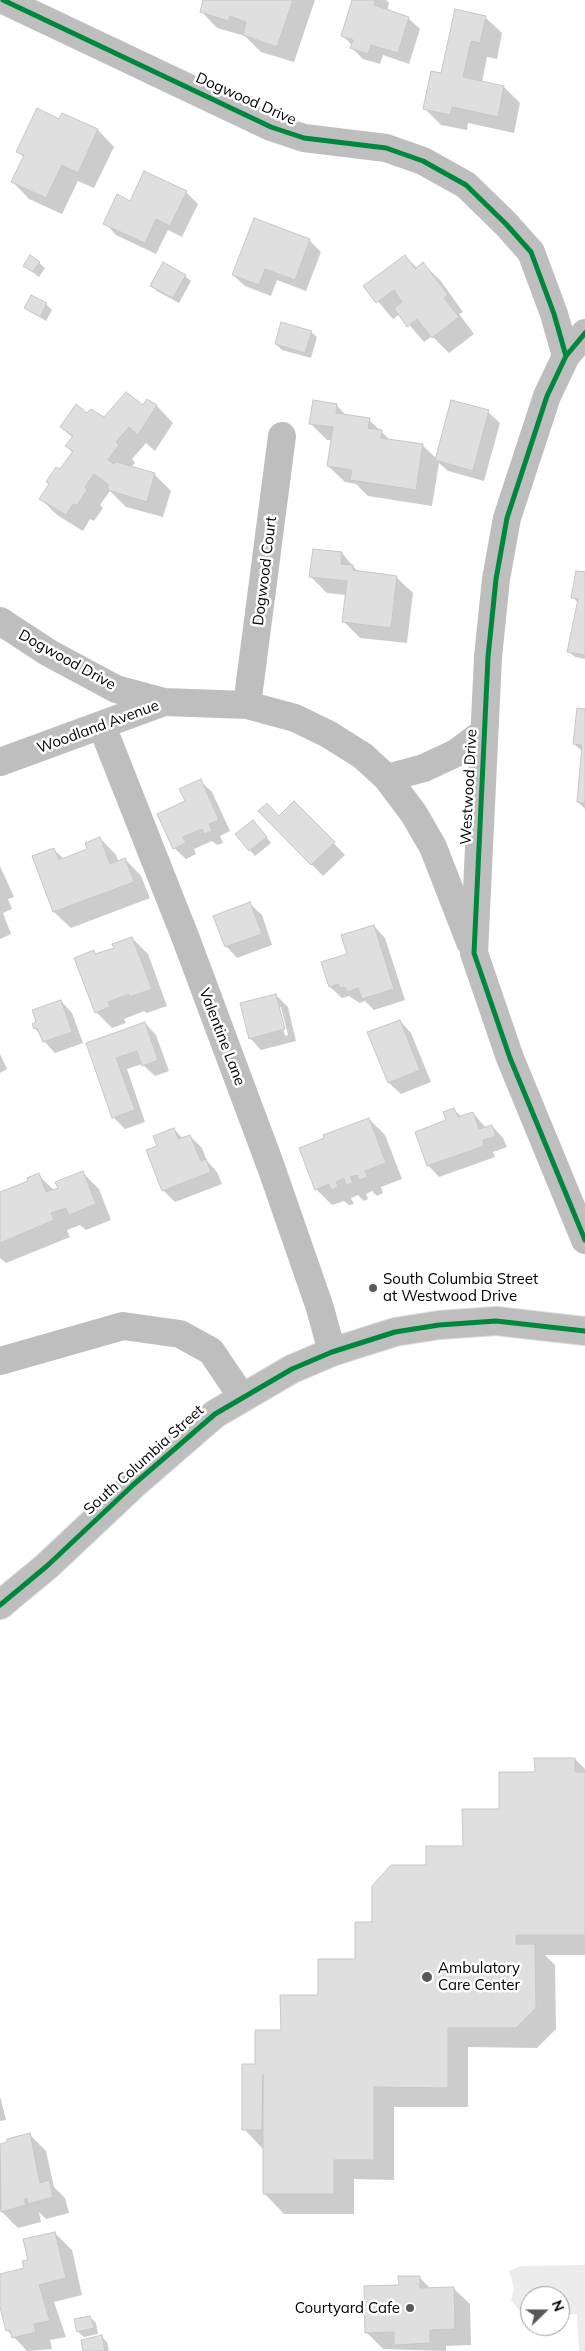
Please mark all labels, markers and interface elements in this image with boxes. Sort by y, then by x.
street label: Dogwood Drive [193,69,299,129]
street label: Dogwood Court [249,515,281,627]
street label: Dogwood Drive [15,626,119,694]
street label: Woodland Avenue [35,697,161,757]
street label: Westwood Drive [457,729,481,845]
street label: Valentine Lane [195,986,249,1088]
place label: South Columbia Street at Westwood Drive [383,1270,538,1305]
marker: South Columbia Street at Westwood Drive [367,1282,379,1294]
street label: South Columbia Street [80,1401,208,1519]
place label: Ambulatory Care Center [438,1959,520,1994]
marker: Ambulatory Care Center [420,1970,434,1984]
north arrow [520,2286,570,2336]
text: N [548,2297,568,2314]
place label: Courtyard Cafe [295,2299,400,2317]
marker: Courtyard Cafe [404,2302,416,2314]

